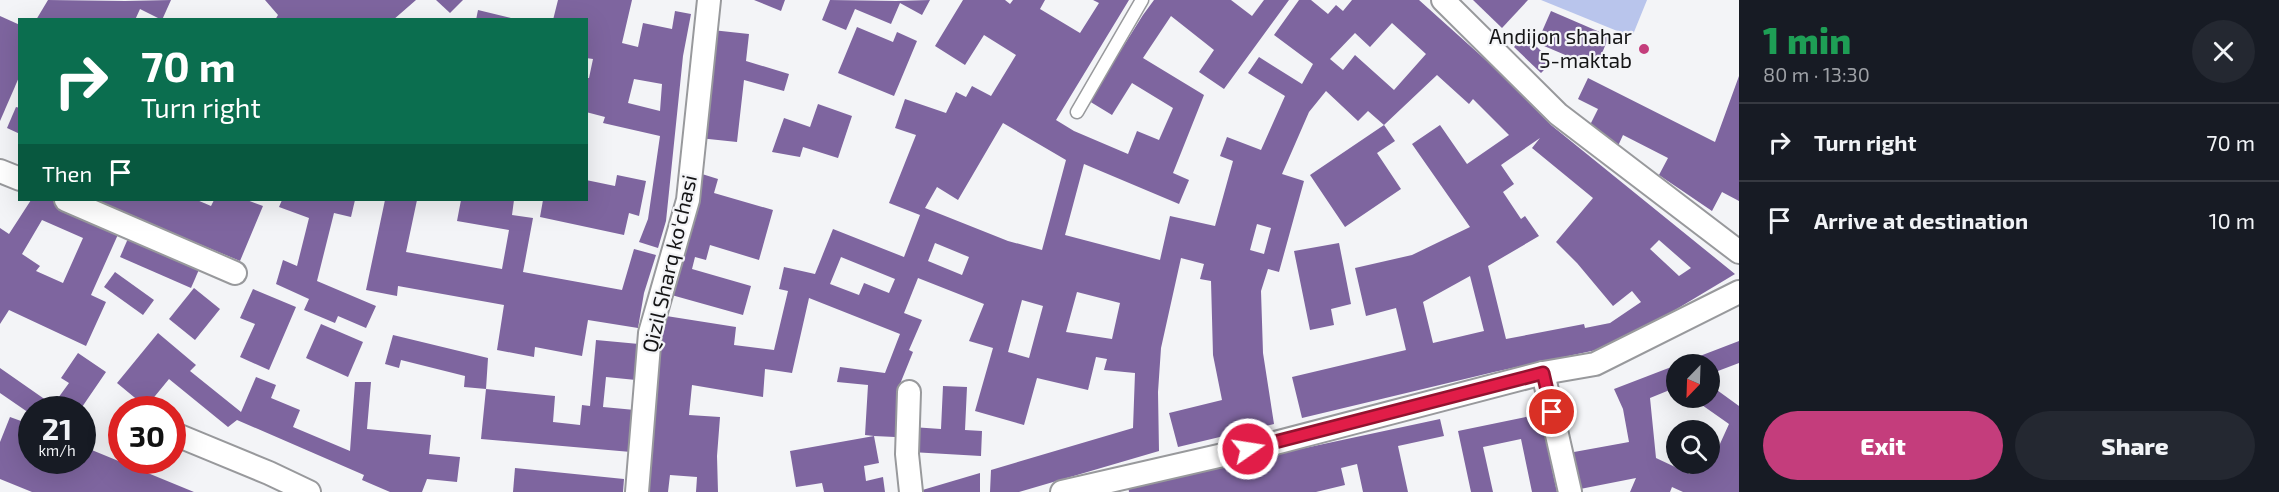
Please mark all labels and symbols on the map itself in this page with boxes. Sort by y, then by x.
place label: Andijon shahar 5-maktab [1489,23,1633,72]
marker: Andijon shahar 5-maktab [1637,42,1651,56]
street label: Qizil Sharq ko'chasi [636,172,702,355]
north arrow [1666,354,1720,408]
pin [1526,386,1577,437]
speed limit sign: 30 [108,396,186,474]
position arrow [1216,417,1280,481]

